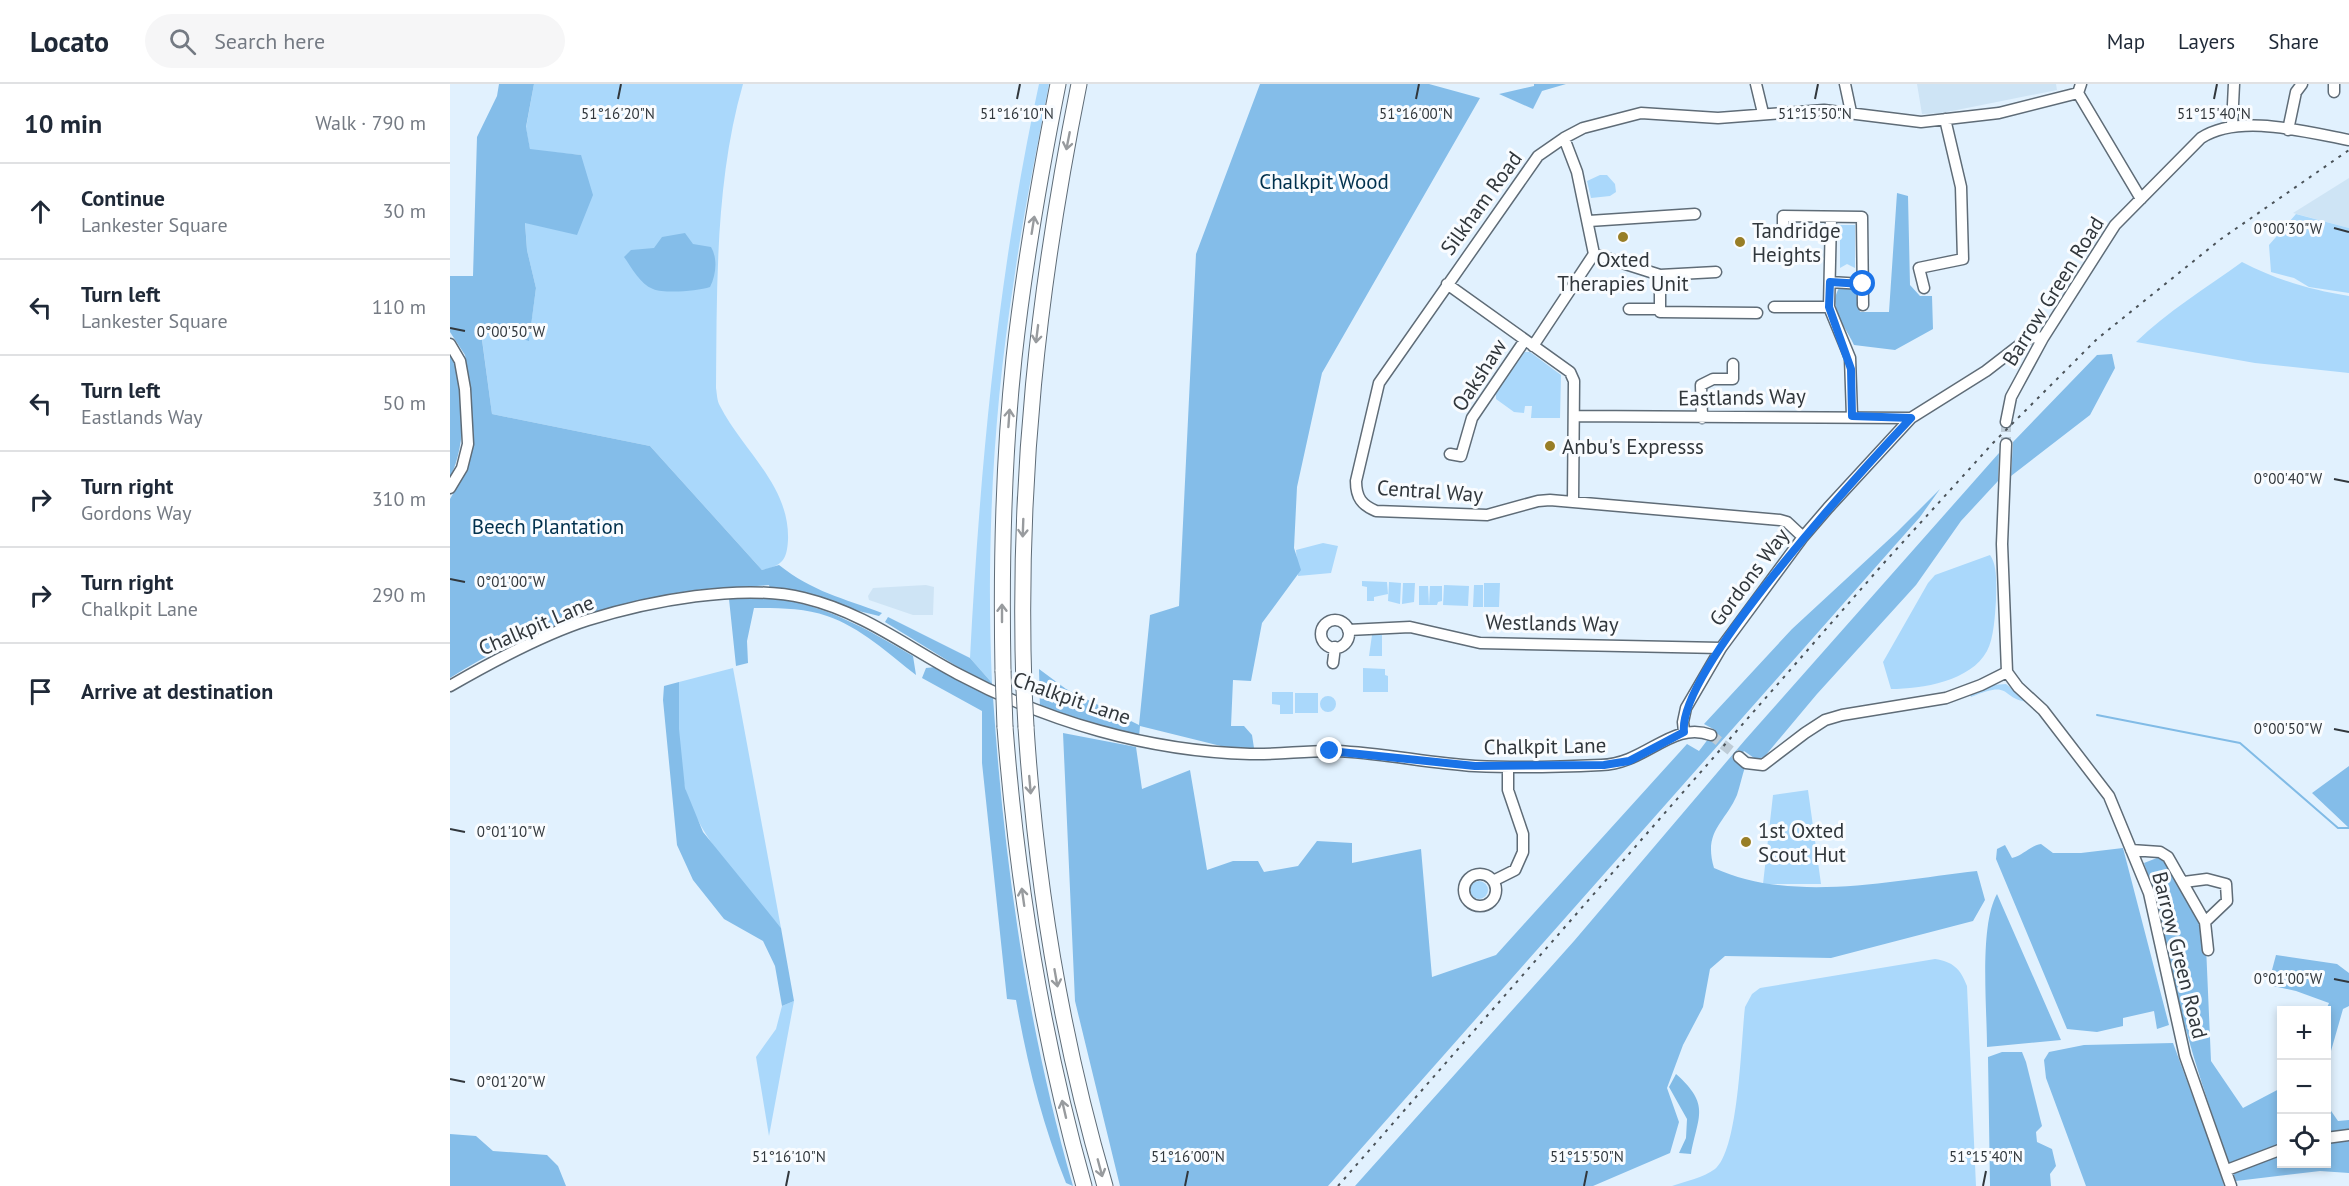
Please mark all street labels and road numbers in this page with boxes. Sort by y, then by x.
street label: Silkham Road [1434,146,1528,260]
street label: Barrow Green Road [1996,211,2110,371]
street label: Oakshaw [1446,333,1513,416]
street label: Eastlands Way [1678,382,1806,412]
street label: Central Way [1376,474,1484,508]
street label: Gordons Way [1703,522,1795,631]
street label: Chalkpit Lane [474,589,598,661]
street label: Westlands Way [1485,608,1619,638]
street label: Chalkpit Lane [1010,665,1134,731]
street label: Chalkpit Lane [1483,731,1607,761]
street label: Barrow Green Road [2146,869,2214,1041]

